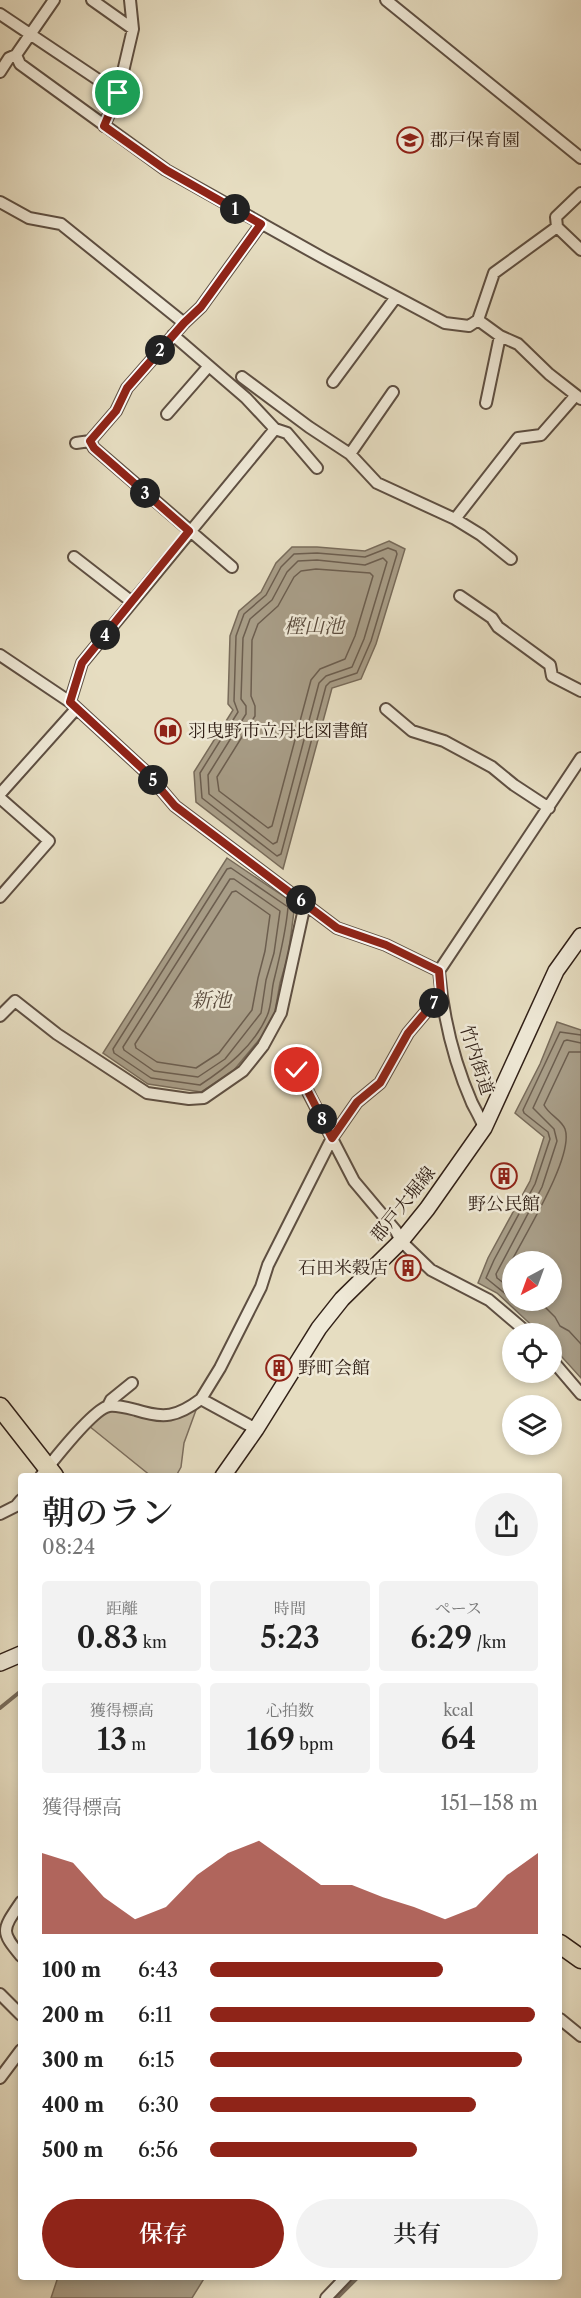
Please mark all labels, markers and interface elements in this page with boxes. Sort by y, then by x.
pin [92,67,143,118]
icon: arrive [101,76,134,109]
school or university icon: 郡戸保育園 [395,125,425,155]
place label: 郡戸保育園 [430,129,520,151]
pin: 1 [220,194,250,224]
text: 1 [231,199,239,219]
pin: 2 [145,335,175,365]
text: 2 [155,340,165,360]
pin: 3 [130,478,160,508]
text: 3 [140,483,150,503]
water label: 樫山池 [284,614,346,638]
pin: 4 [90,620,120,650]
text: 4 [100,625,110,645]
library icon: 羽曳野市立丹比図書館 [153,716,183,746]
place label: 羽曳野市立丹比図書館 [188,720,368,742]
pin: 5 [138,765,168,795]
text: 5 [149,770,157,790]
pin: 6 [286,885,316,915]
text: 6 [296,890,306,910]
water label: 新池 [191,988,233,1012]
pin: 7 [419,988,449,1018]
text: 7 [430,993,438,1013]
street label: 竹内街道 [455,1022,499,1098]
pin [271,1044,322,1095]
icon: check [280,1053,313,1086]
pin: 8 [307,1104,337,1134]
text: 8 [317,1109,327,1129]
building icon: 野公民館 [489,1161,519,1191]
street label: 郡戸大堀線 [366,1162,440,1246]
place label: 野公民館 [468,1193,540,1215]
north arrow [502,1251,562,1311]
map controls [502,1251,562,1455]
building icon: 石田米穀店 [393,1253,423,1283]
place label: 石田米穀店 [298,1257,388,1279]
button: locate [502,1323,562,1383]
building icon: 野町会館 [264,1353,294,1383]
place label: 野町会館 [298,1357,370,1379]
button: layers [502,1395,562,1455]
text: 朝のラン [42,1492,174,1533]
button: share [475,1493,538,1556]
text: 08:24 [42,1535,95,1559]
text: 距離 [106,1598,138,1618]
text: 時間 [274,1598,306,1618]
text: ペース [435,1598,482,1618]
text: 0.83 [77,1619,138,1656]
text: 5:23 [260,1619,320,1656]
text: 6:29 [410,1619,472,1656]
text: km [138,1632,167,1652]
text: /km [472,1632,506,1652]
text: 獲得標高 [90,1700,154,1720]
text: 心拍数 [266,1700,314,1720]
text: kcal [443,1700,473,1720]
text: 64 [441,1720,476,1757]
text: 13 [97,1721,127,1758]
text: 169 [246,1721,295,1758]
text: m [127,1734,146,1754]
text: bpm [295,1734,334,1754]
text: 151–158 m [441,1791,538,1815]
text: 獲得標高 [42,1795,122,1819]
text: 100 m [42,1958,101,1982]
text: 6:43 [138,1958,178,1982]
text: 200 m [42,2003,104,2027]
text: 6:11 [138,2003,172,2027]
text: 300 m [42,2048,104,2072]
text: 6:15 [138,2048,175,2072]
text: 400 m [42,2093,104,2117]
text: 6:30 [138,2093,179,2117]
text: 500 m [42,2138,103,2162]
text: 6:56 [138,2138,178,2162]
button: 保存 [42,2199,284,2268]
button: 共有 [296,2199,538,2268]

